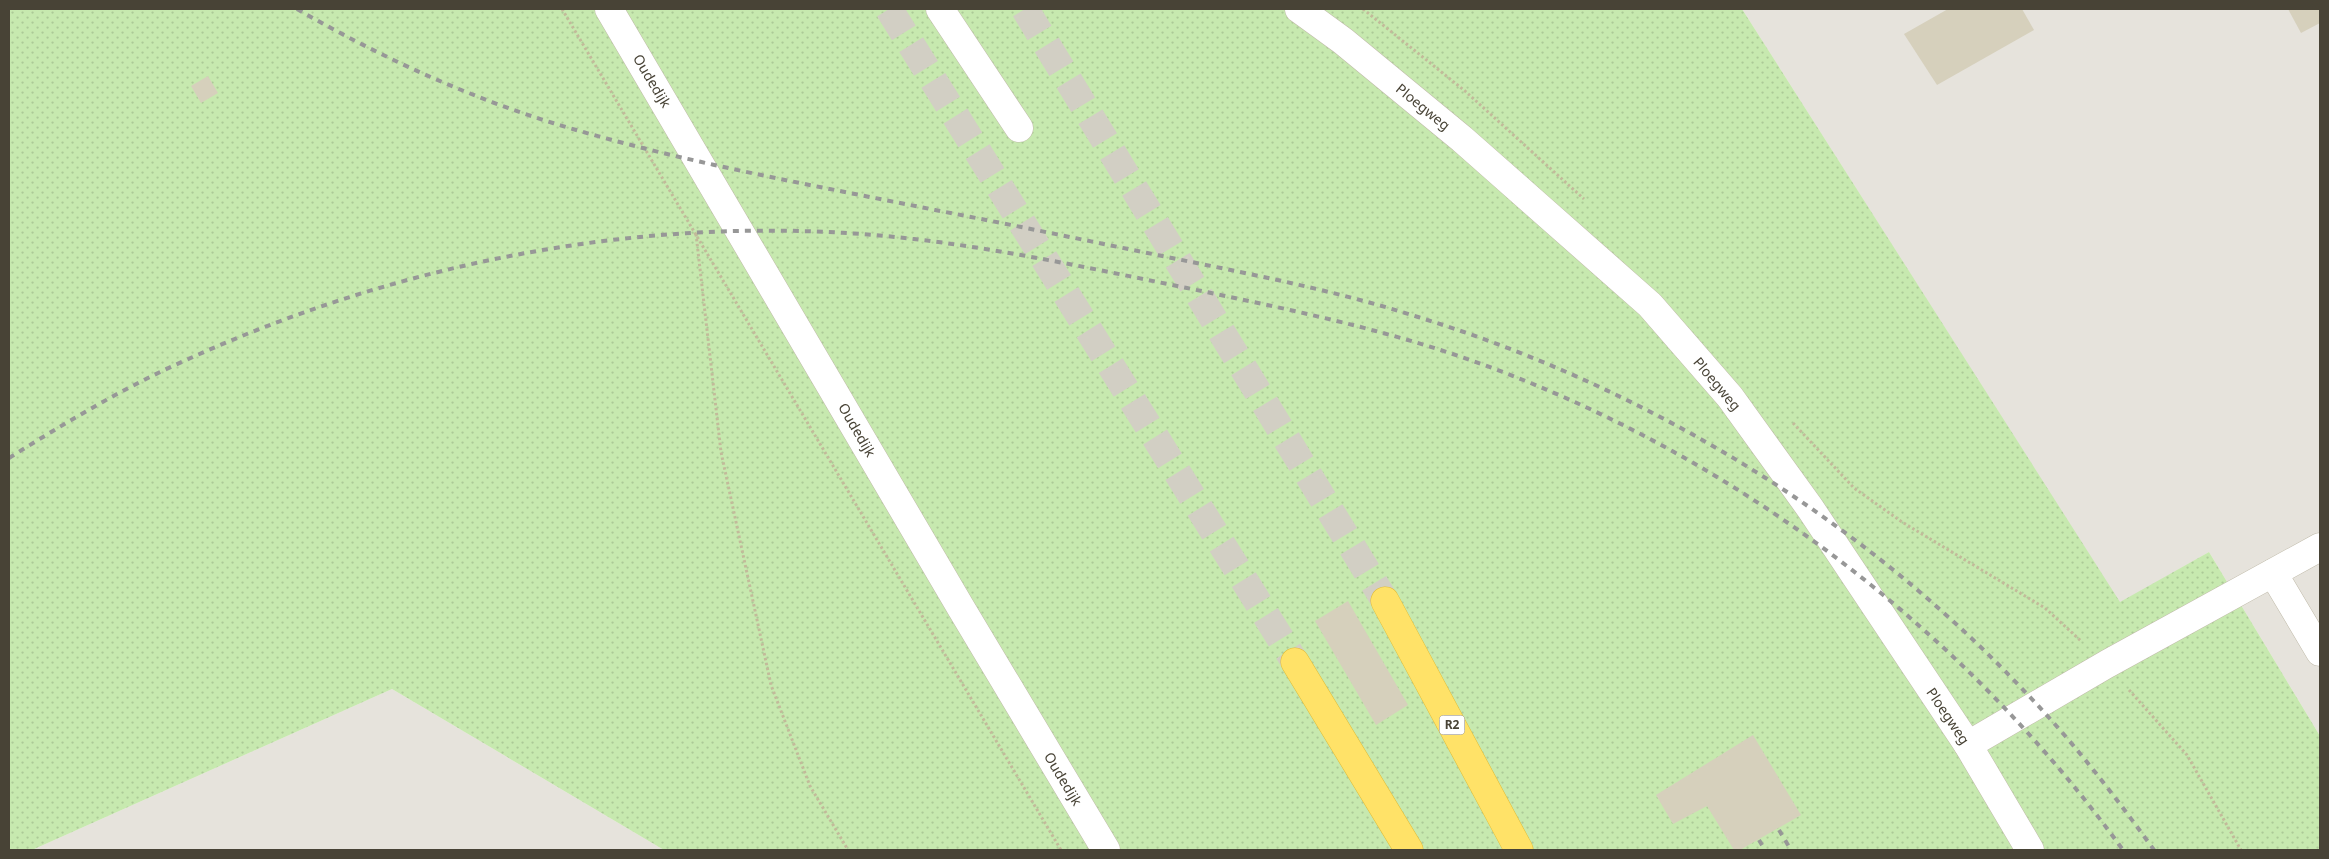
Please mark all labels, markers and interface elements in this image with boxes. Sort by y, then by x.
street label: Oudedijk [629,50,676,112]
street label: Ploegweg [1392,79,1454,134]
street label: Ploegweg [1689,353,1745,415]
street label: Oudedijk [834,399,881,461]
street label: Ploegweg [1922,684,1974,748]
road number: R2 [1440,716,1464,734]
street label: Oudedijk [1040,748,1087,810]

